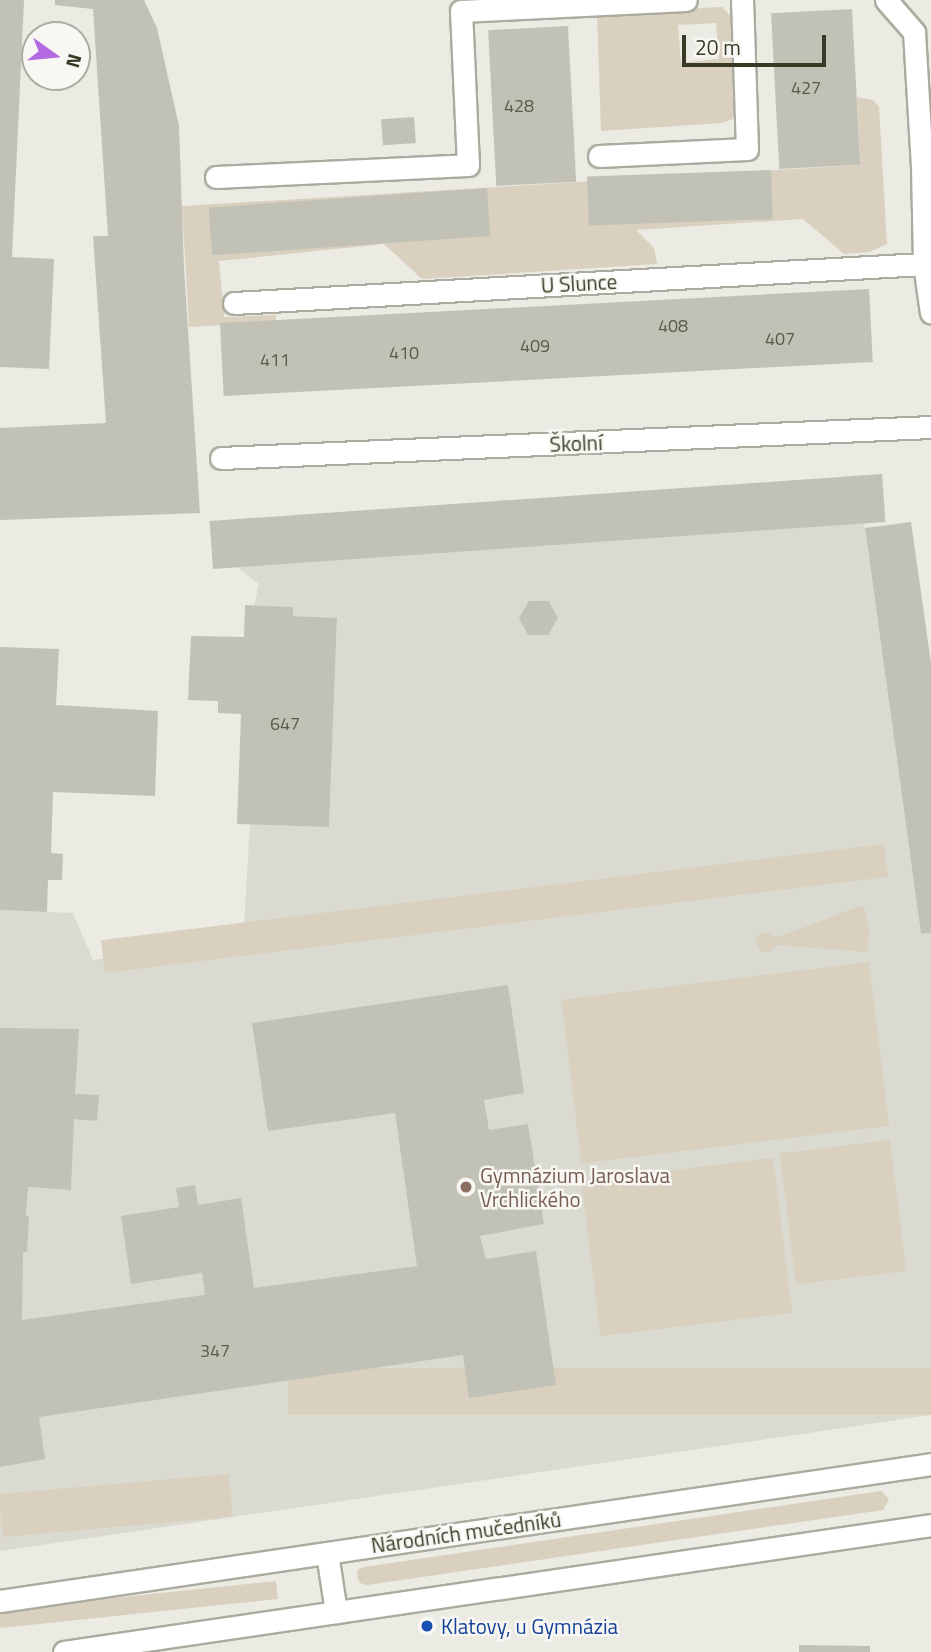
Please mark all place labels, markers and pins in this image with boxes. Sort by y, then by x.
place label: Gymnázium Jaroslava Vrchlického [480,1162,670,1212]
marker: Gymnázium Jaroslava Vrchlického [458,1179,474,1195]
place label: Klatovy, u Gymnázia [441,1613,618,1639]
marker: Klatovy, u Gymnázia [419,1618,435,1634]

